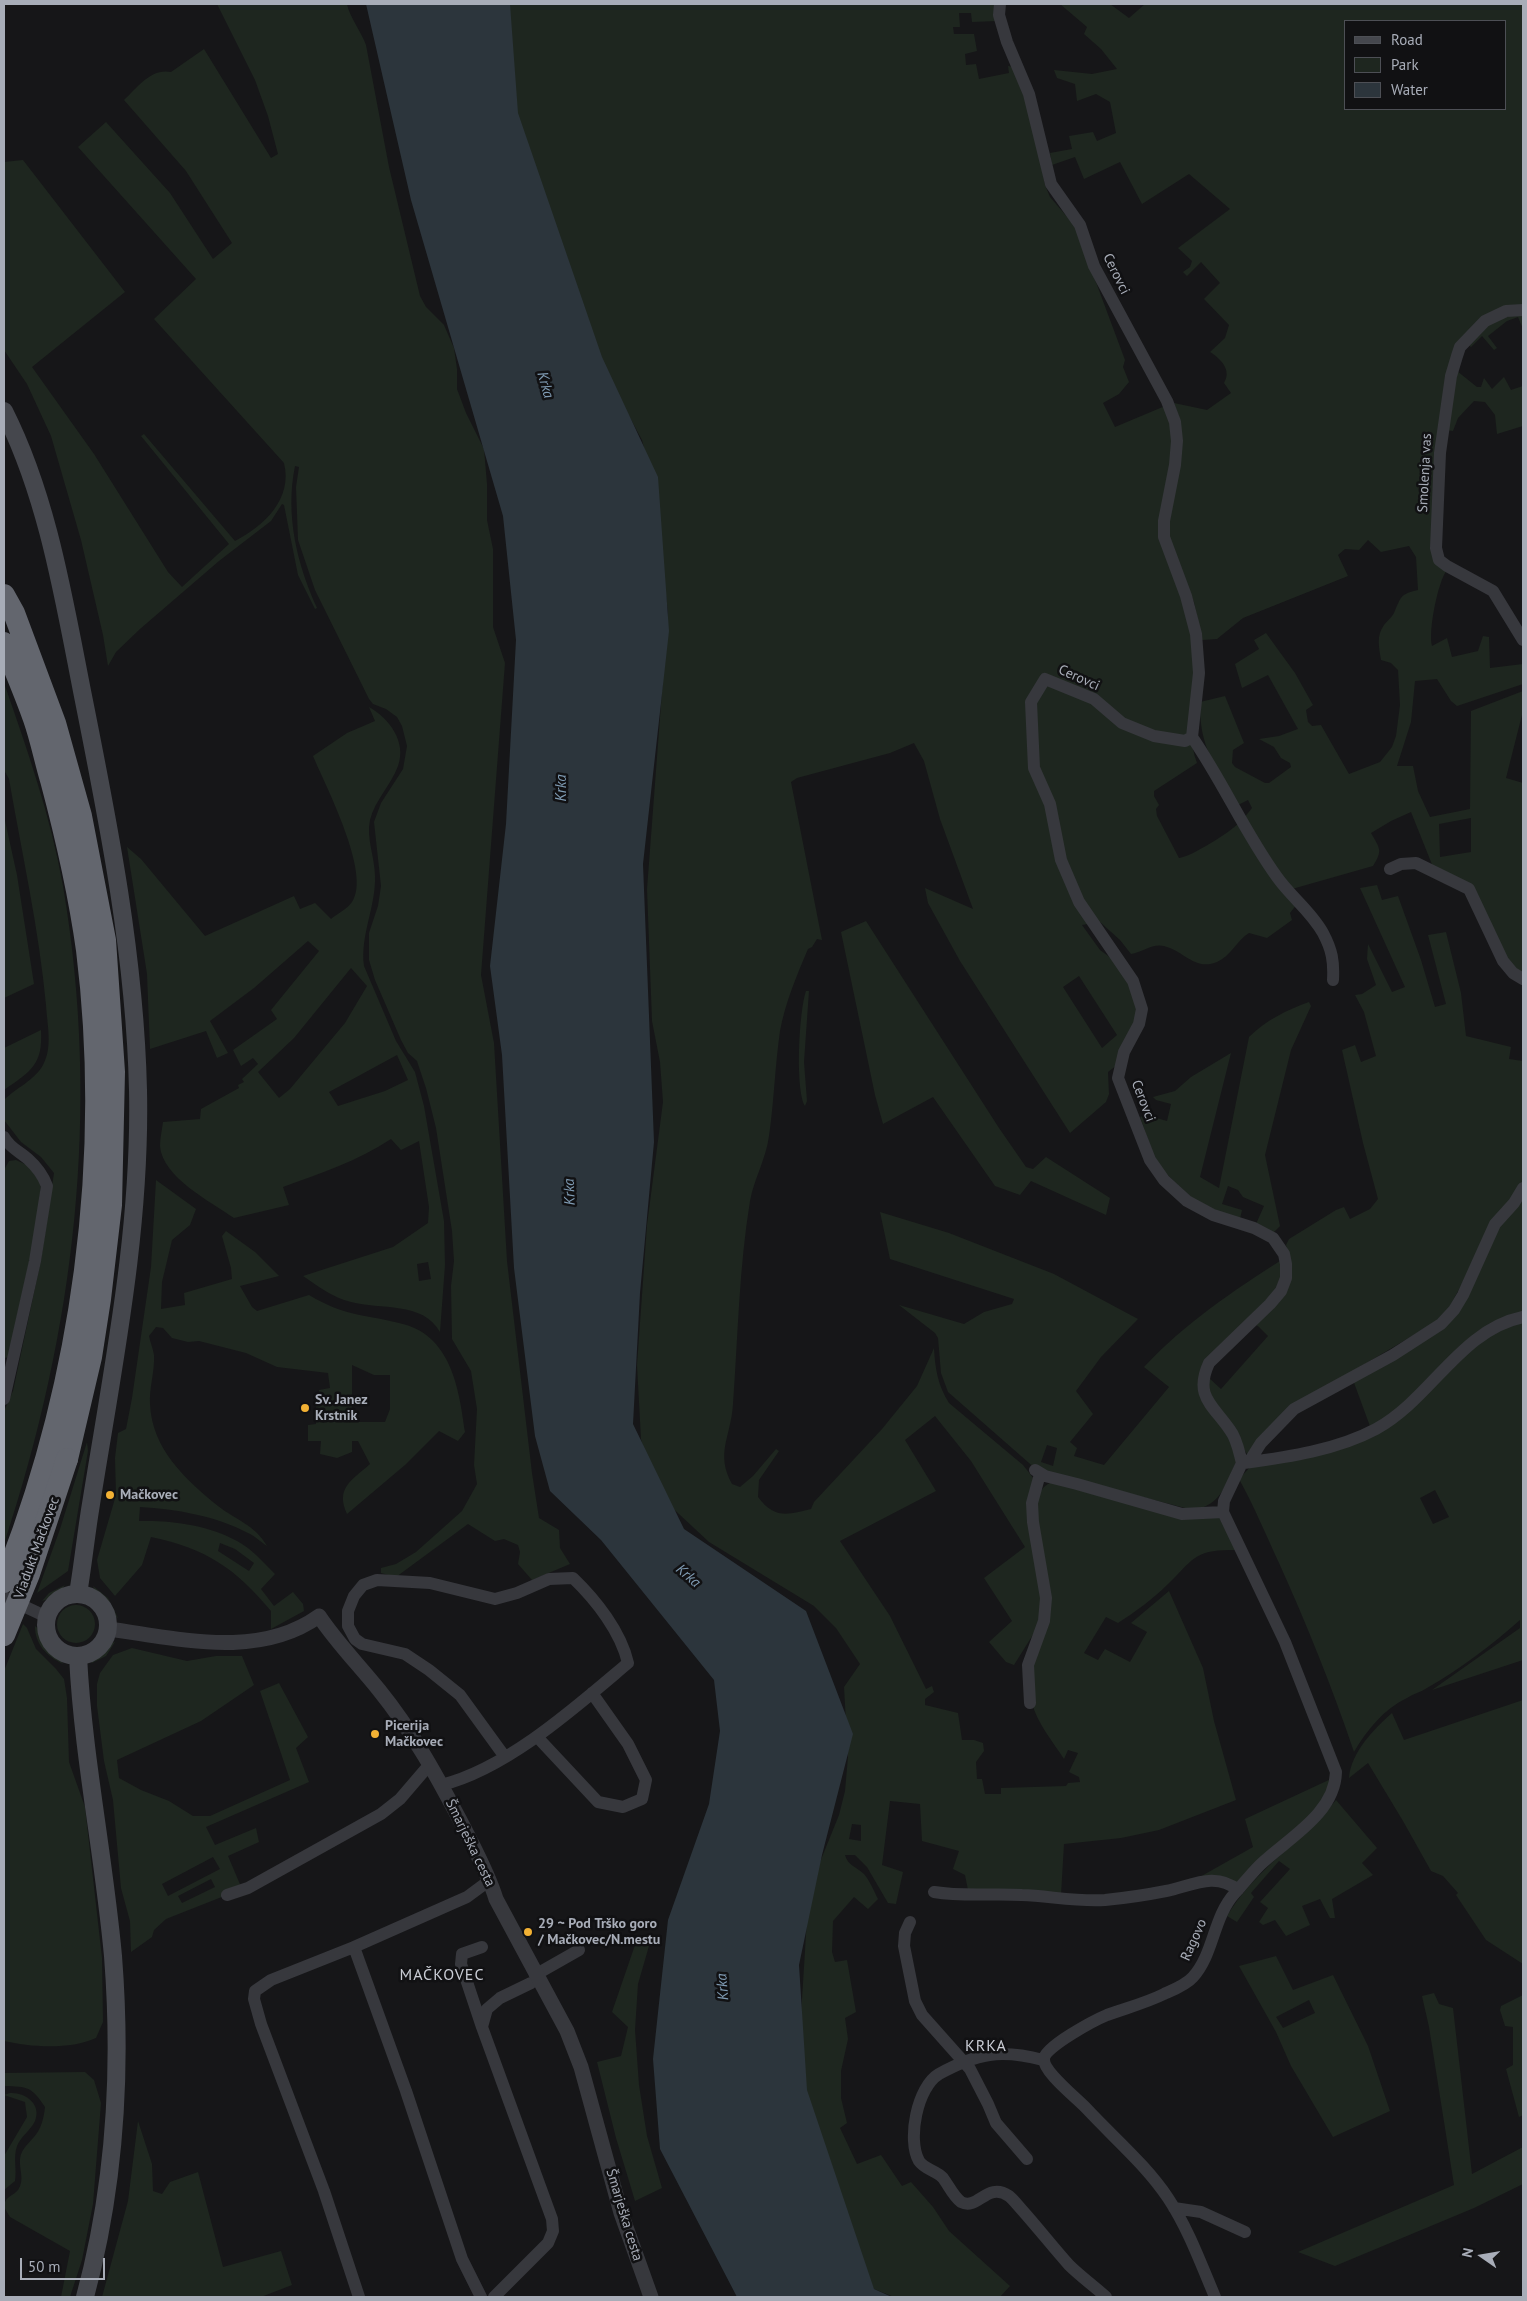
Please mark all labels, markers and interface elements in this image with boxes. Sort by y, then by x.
legend [1344,20,1507,110]
text: Road [1391,30,1423,49]
text: Park [1391,55,1419,74]
text: Water [1391,80,1428,99]
street label: Cerovci [1099,251,1133,297]
water label: Krka [533,370,557,400]
street label: Smolenja vas [1415,433,1435,513]
street label: Cerovci [1056,662,1102,694]
water label: Krka [553,775,571,801]
street label: Cerovci [1127,1078,1159,1124]
water label: Krka [561,1178,579,1206]
place label: Sv. Janez Krstnik [315,1392,368,1424]
marker: Sv. Janez Krstnik [299,1402,311,1414]
place label: Mačkovec [120,1487,178,1503]
marker: Mačkovec [104,1489,116,1501]
street label: Viadukt Mačkovec [11,1495,63,1601]
water label: Krka [672,1560,704,1592]
place label: Picerija Mačkovec [385,1718,443,1750]
marker: Picerija Mačkovec [369,1728,381,1740]
street label: Šmarješka cesta [442,1796,498,1890]
place label: 29 ~ Pod Trško goro / Mačkovec/N.mestu [538,1916,660,1948]
street label: Ragovo [1177,1916,1211,1964]
marker: 29 ~ Pod Trško goro / Mačkovec/N.mestu [522,1926,534,1938]
district label: MAČKOVEC [398,1965,486,1985]
water label: Krka [713,1973,733,2001]
district label: KRKA [965,2036,1007,2056]
street label: Šmarješka cesta [602,2167,646,2263]
north arrow [1457,2231,1507,2281]
text: N [1458,2246,1477,2259]
scale bar [22,2248,108,2280]
text: 50 m [28,2257,61,2276]

